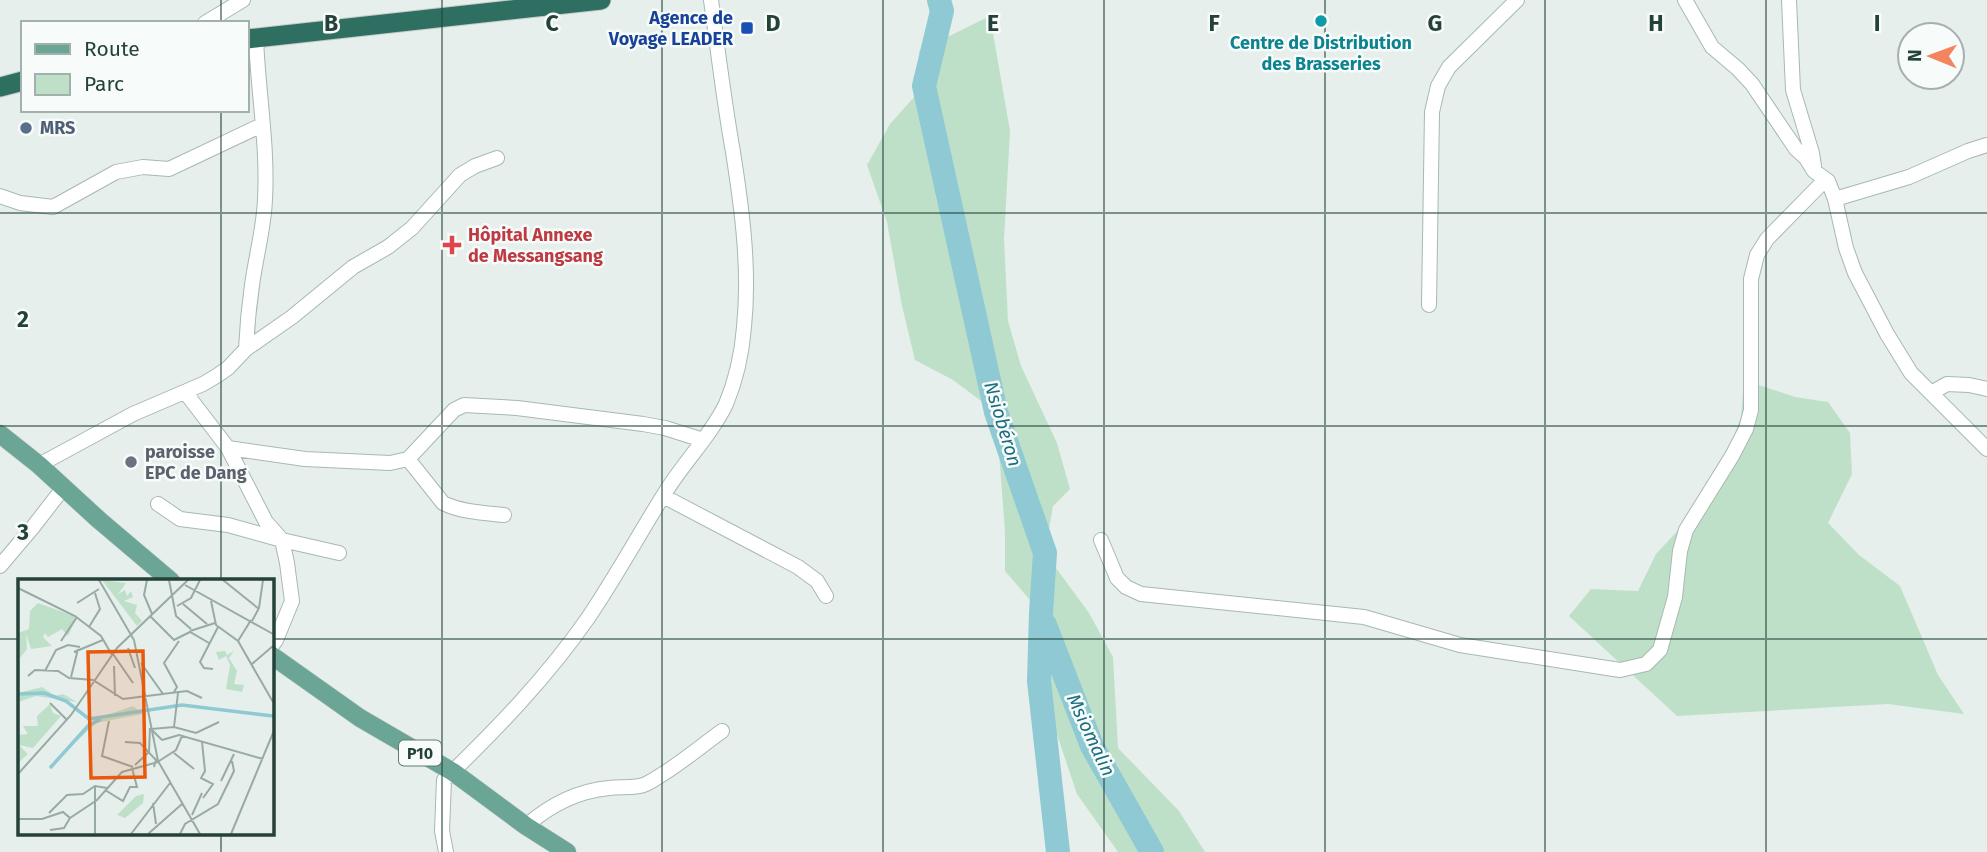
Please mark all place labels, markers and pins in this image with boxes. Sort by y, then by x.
place label: Agence de Voyage LEADER [608,7,734,50]
marker: Centre de Distribution des Brasseries [1313,13,1329,29]
marker: Agence de Voyage LEADER [739,20,755,36]
place label: Centre de Distribution des Brasseries [1230,32,1412,75]
place label: MRS [40,117,75,139]
marker: MRS [18,120,34,136]
place label: Hôpital Annexe de Messangsang [468,224,603,267]
marker: Hôpital Annexe de Messangsang [442,235,462,255]
place label: paroisse EPC de Dang [145,441,247,484]
marker: paroisse EPC de Dang [123,454,139,470]

